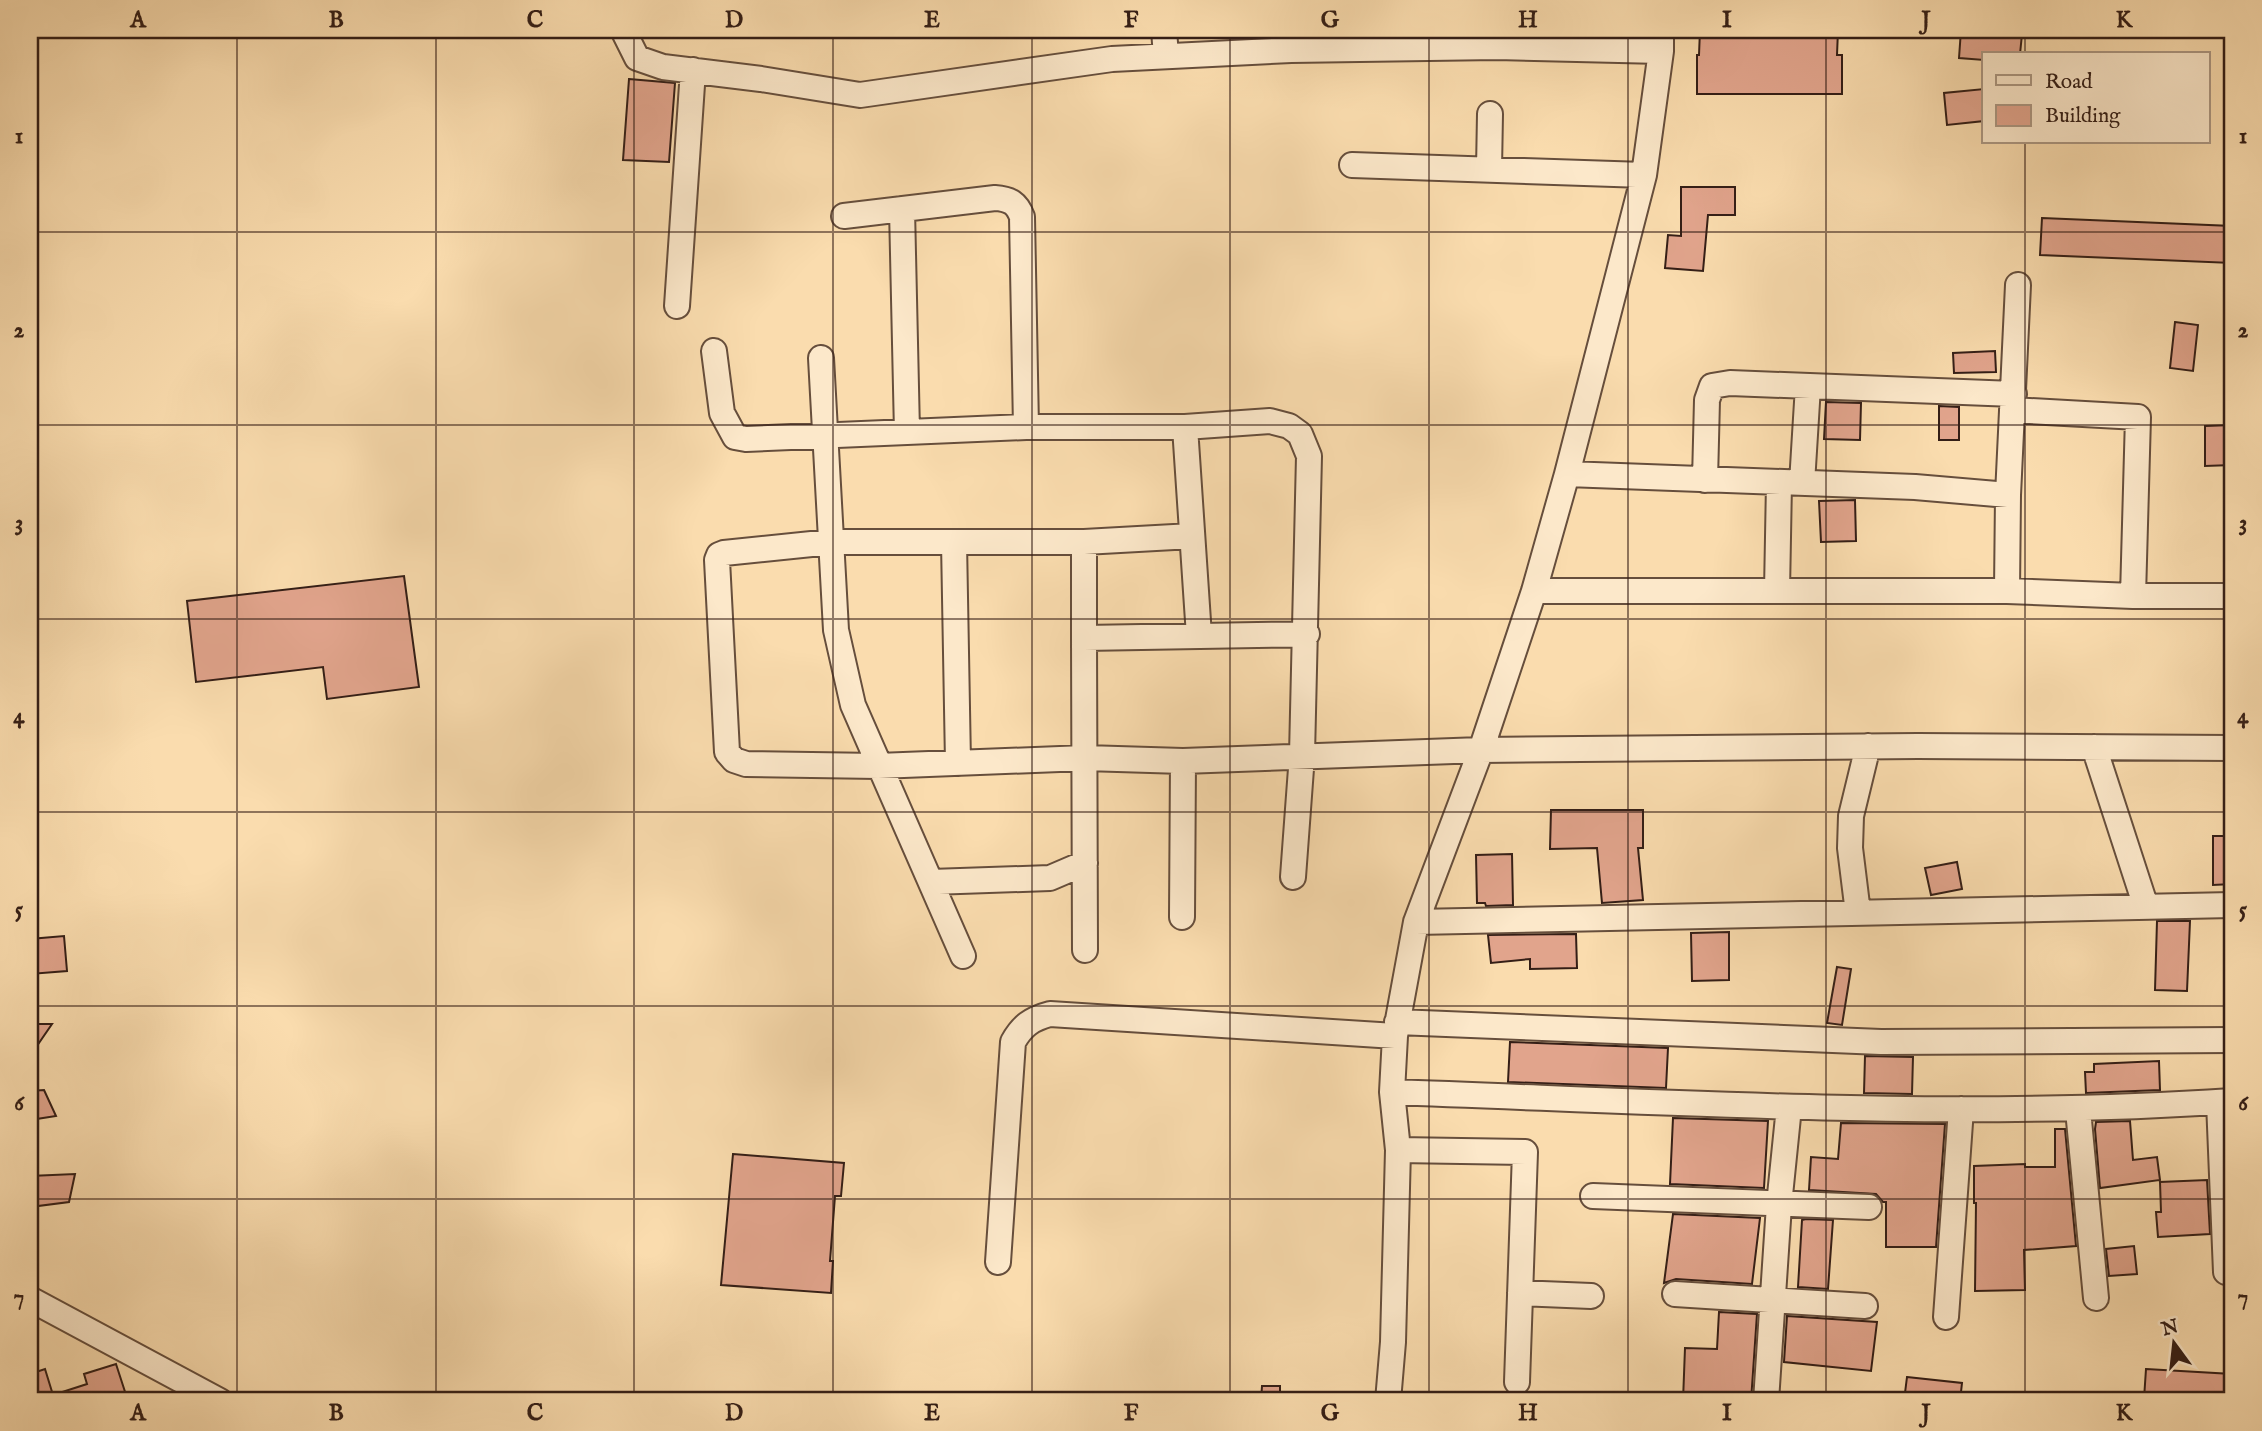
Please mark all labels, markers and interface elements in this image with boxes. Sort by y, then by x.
text: A [129,6,147,35]
text: B [328,6,344,35]
text: C [527,6,544,35]
text: D [725,6,743,35]
text: E [924,6,940,35]
text: F [1124,6,1139,35]
text: G [1321,6,1340,35]
text: H [1518,6,1538,35]
text: I [1722,6,1732,35]
text: J [1918,6,1931,35]
text: K [2116,6,2134,35]
legend [1982,52,2210,144]
text: Road [2045,69,2093,96]
text: Building [2045,103,2121,130]
text: 1 [15,122,23,151]
text: 1 [2239,122,2247,151]
text: 2 [14,316,25,345]
text: 2 [2238,316,2249,345]
text: 3 [15,509,23,538]
text: 3 [2239,509,2247,538]
text: 4 [13,702,25,731]
text: 4 [2237,702,2249,731]
text: 5 [15,896,24,925]
text: 5 [2239,896,2248,925]
text: 6 [14,1089,25,1118]
text: 6 [2238,1089,2249,1118]
text: 7 [14,1283,24,1312]
text: 7 [2238,1283,2248,1312]
north arrow [2140,1308,2210,1378]
text: N [2158,1315,2182,1342]
text: A [129,1399,147,1428]
text: B [328,1399,344,1428]
text: C [527,1399,544,1428]
text: D [725,1399,743,1428]
text: E [924,1399,940,1428]
text: F [1124,1399,1139,1428]
text: G [1321,1399,1340,1428]
text: H [1518,1399,1538,1428]
text: I [1722,1399,1732,1428]
text: J [1918,1399,1931,1428]
text: K [2116,1399,2134,1428]

